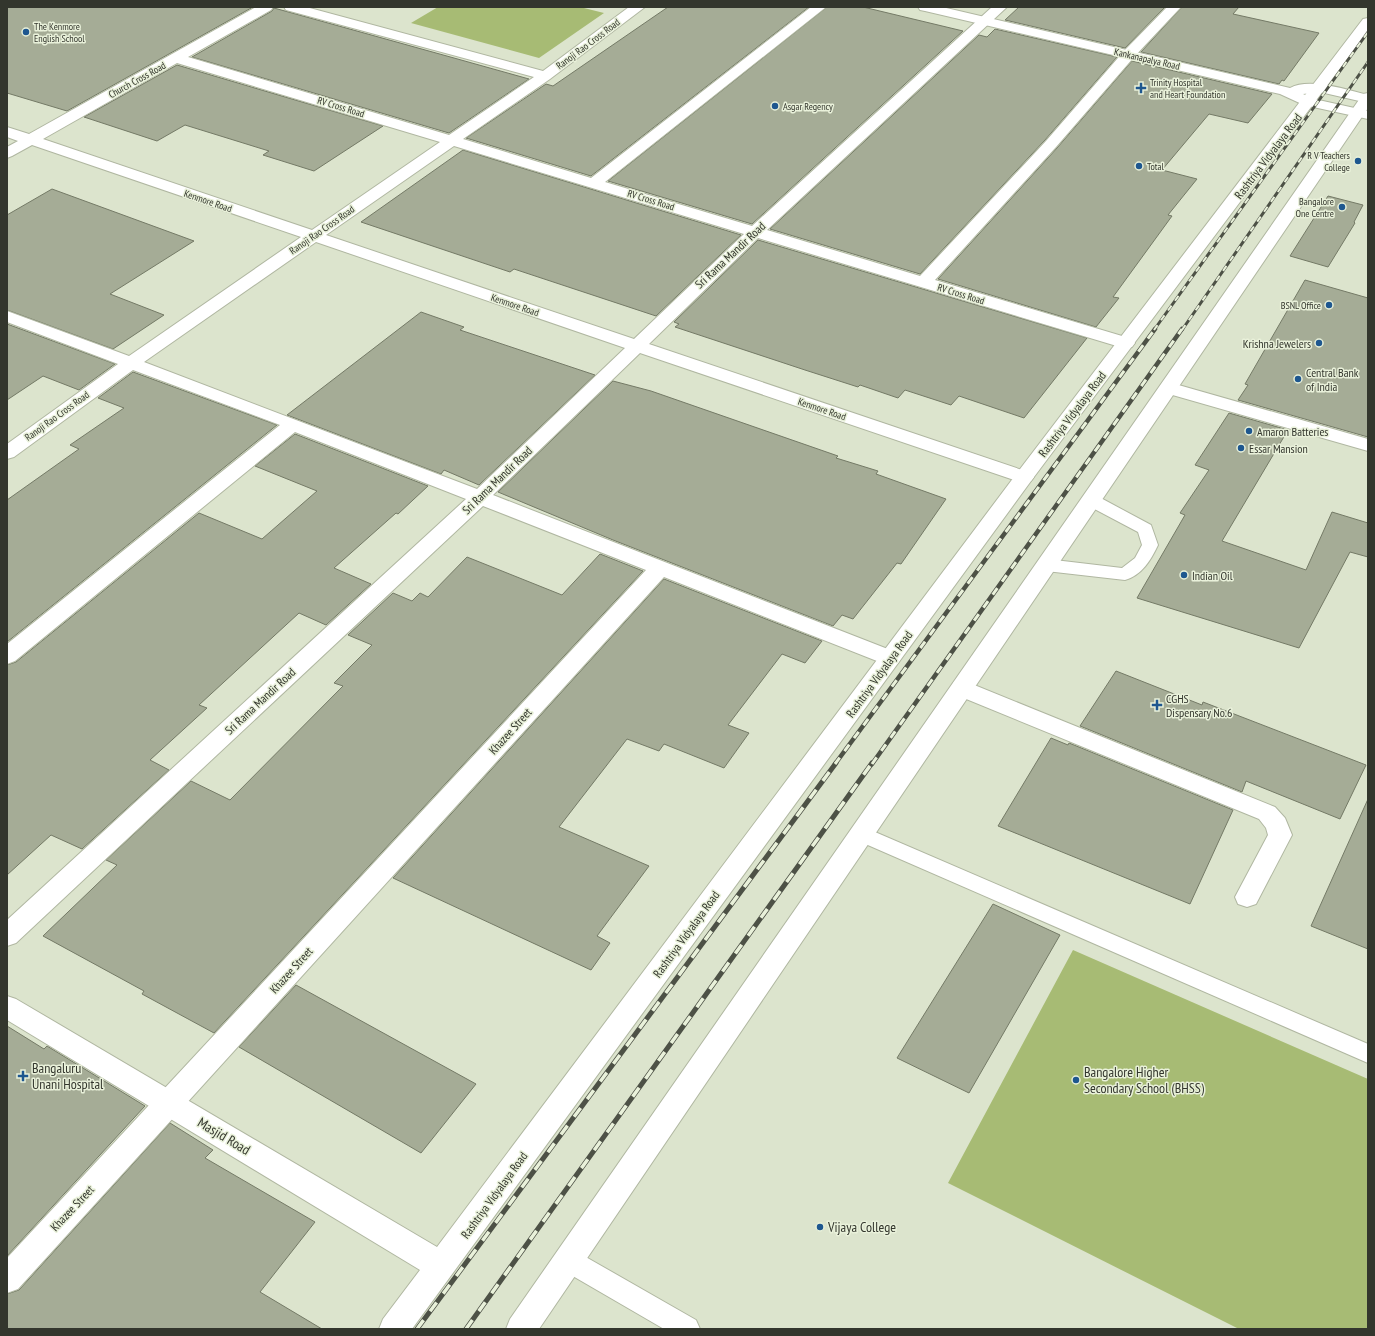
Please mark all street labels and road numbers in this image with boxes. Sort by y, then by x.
street label: Ranoji Rao Cross Road [553,16,623,72]
street label: Kankanapalya Road [1113,45,1181,73]
street label: Church Cross Road [106,59,168,101]
street label: RV Cross Road [316,94,366,120]
street label: Rashtriya Vidyalaya Road [1231,110,1305,202]
street label: Kenmore Road [182,187,234,215]
street label: RV Cross Road [626,187,676,213]
street label: Ranoji Rao Cross Road [287,203,357,257]
street label: Sri Rama Mandir Road [692,218,768,292]
street label: RV Cross Road [936,281,986,307]
street label: Kenmore Road [489,291,541,319]
street label: Rashtriya Vidyalaya Road [1035,368,1109,460]
street label: Ranoji Rao Cross Road [22,388,92,444]
street label: Kenmore Road [796,395,848,423]
street label: Sri Rama Mandir Road [459,443,535,517]
street label: Rashtriya Vidyalaya Road [843,628,915,720]
street label: Sri Rama Mandir Road [222,664,298,738]
street label: Khazee Street [485,704,535,757]
street label: Rashtriya Vidyalaya Road [650,888,722,980]
street label: Khazee Street [266,943,316,996]
street label: Masjid Road [194,1113,254,1159]
street label: Rashtriya Vidyalaya Road [458,1149,530,1241]
street label: Khazee Street [47,1181,98,1234]

